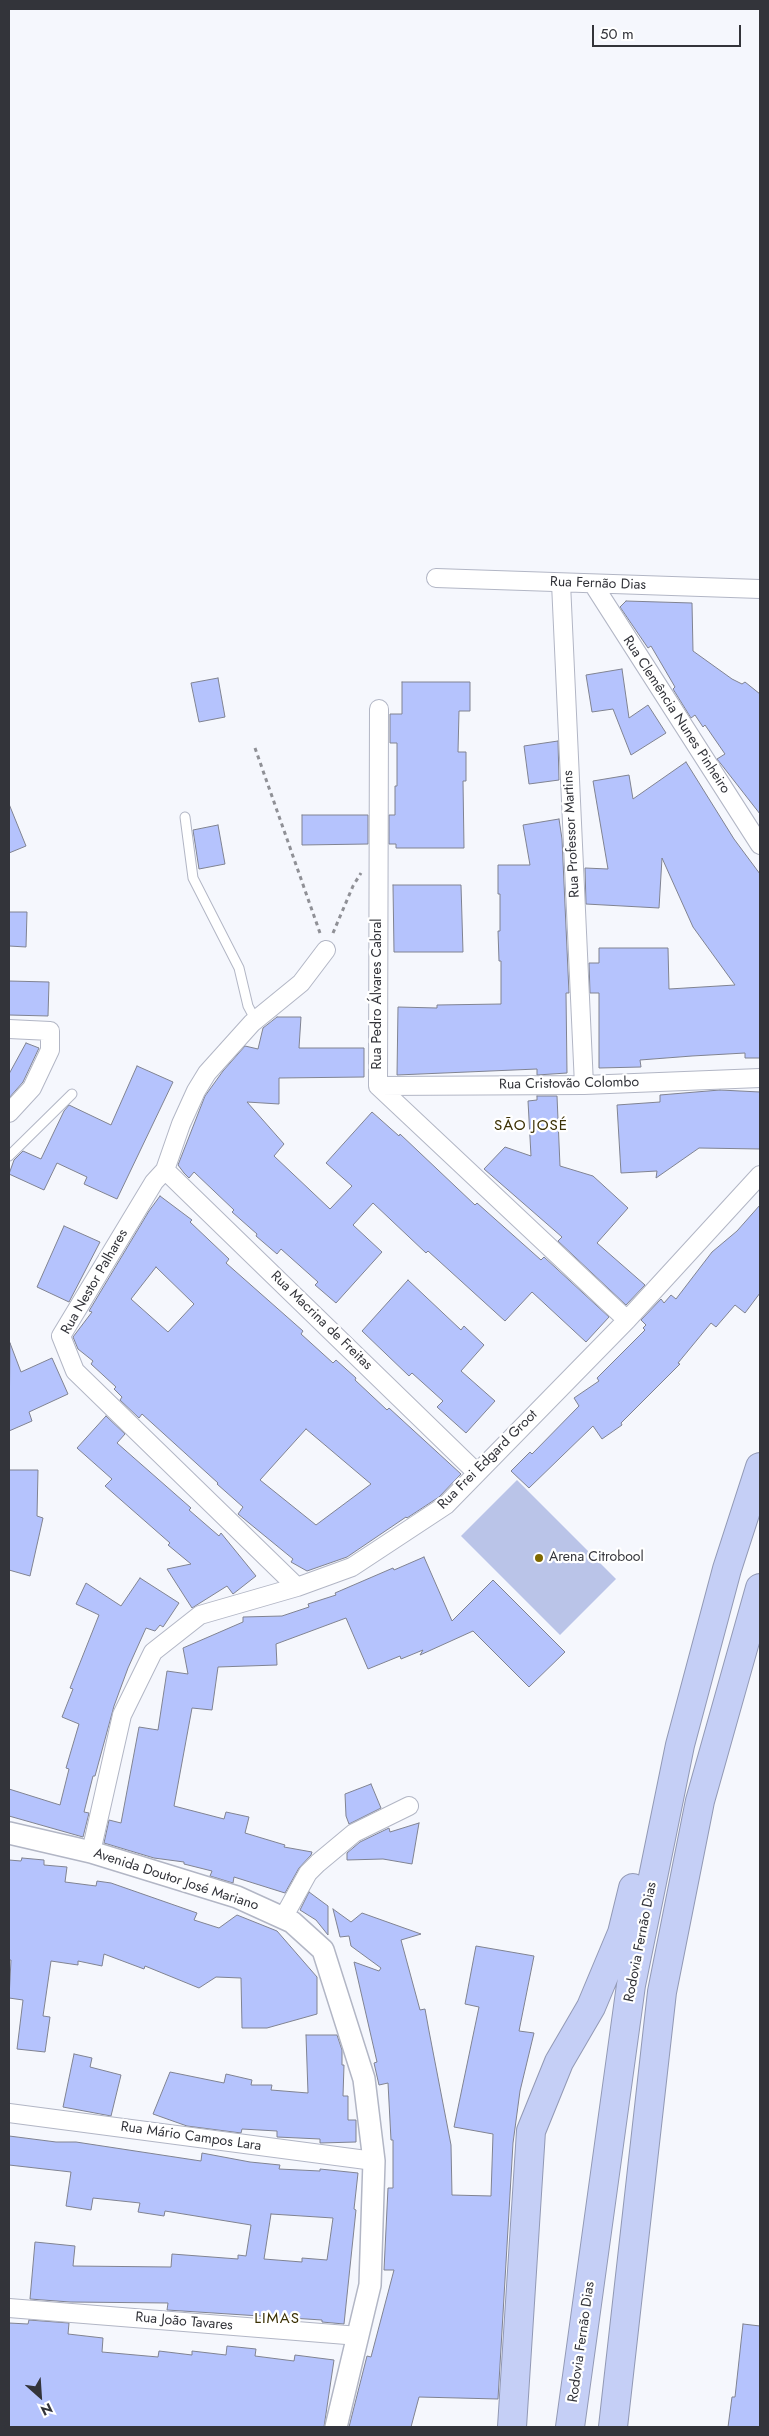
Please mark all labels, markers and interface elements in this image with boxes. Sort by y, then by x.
scale bar [594,15,743,47]
text: 50 m [600,23,634,45]
street label: Rua Fernão Dias [550,574,646,594]
street label: Rua Clemência Nunes Pinheiro [619,633,733,797]
street label: Rua Professor Martins [560,770,584,898]
street label: Rua Pedro Álvares Cabral [370,918,386,1070]
street label: Rua Cristovão Colombo [499,1074,639,1094]
district label: SÃO JOSÉ [493,1117,569,1135]
street label: Rua Nestor Palhares [58,1226,132,1338]
street label: Rua Macrina de Freitas [267,1268,375,1374]
street label: Rua Frei Edgard Groot [435,1407,541,1513]
place label: Arena Citrobool [549,1550,644,1566]
marker: Arena Citrobool [533,1552,545,1564]
street label: Avenida Doutor José Mariano [91,1845,261,1915]
street label: Rodovia Fernão Dias [621,1881,661,2003]
street label: Rua Mário Campos Lara [120,2119,262,2155]
street label: Rodovia Fernão Dias [565,2281,599,2403]
street label: Rua João Tavares [135,2309,233,2335]
district label: LIMAS [254,2310,300,2328]
north arrow [15,2371,65,2421]
text: N [37,2398,56,2421]

